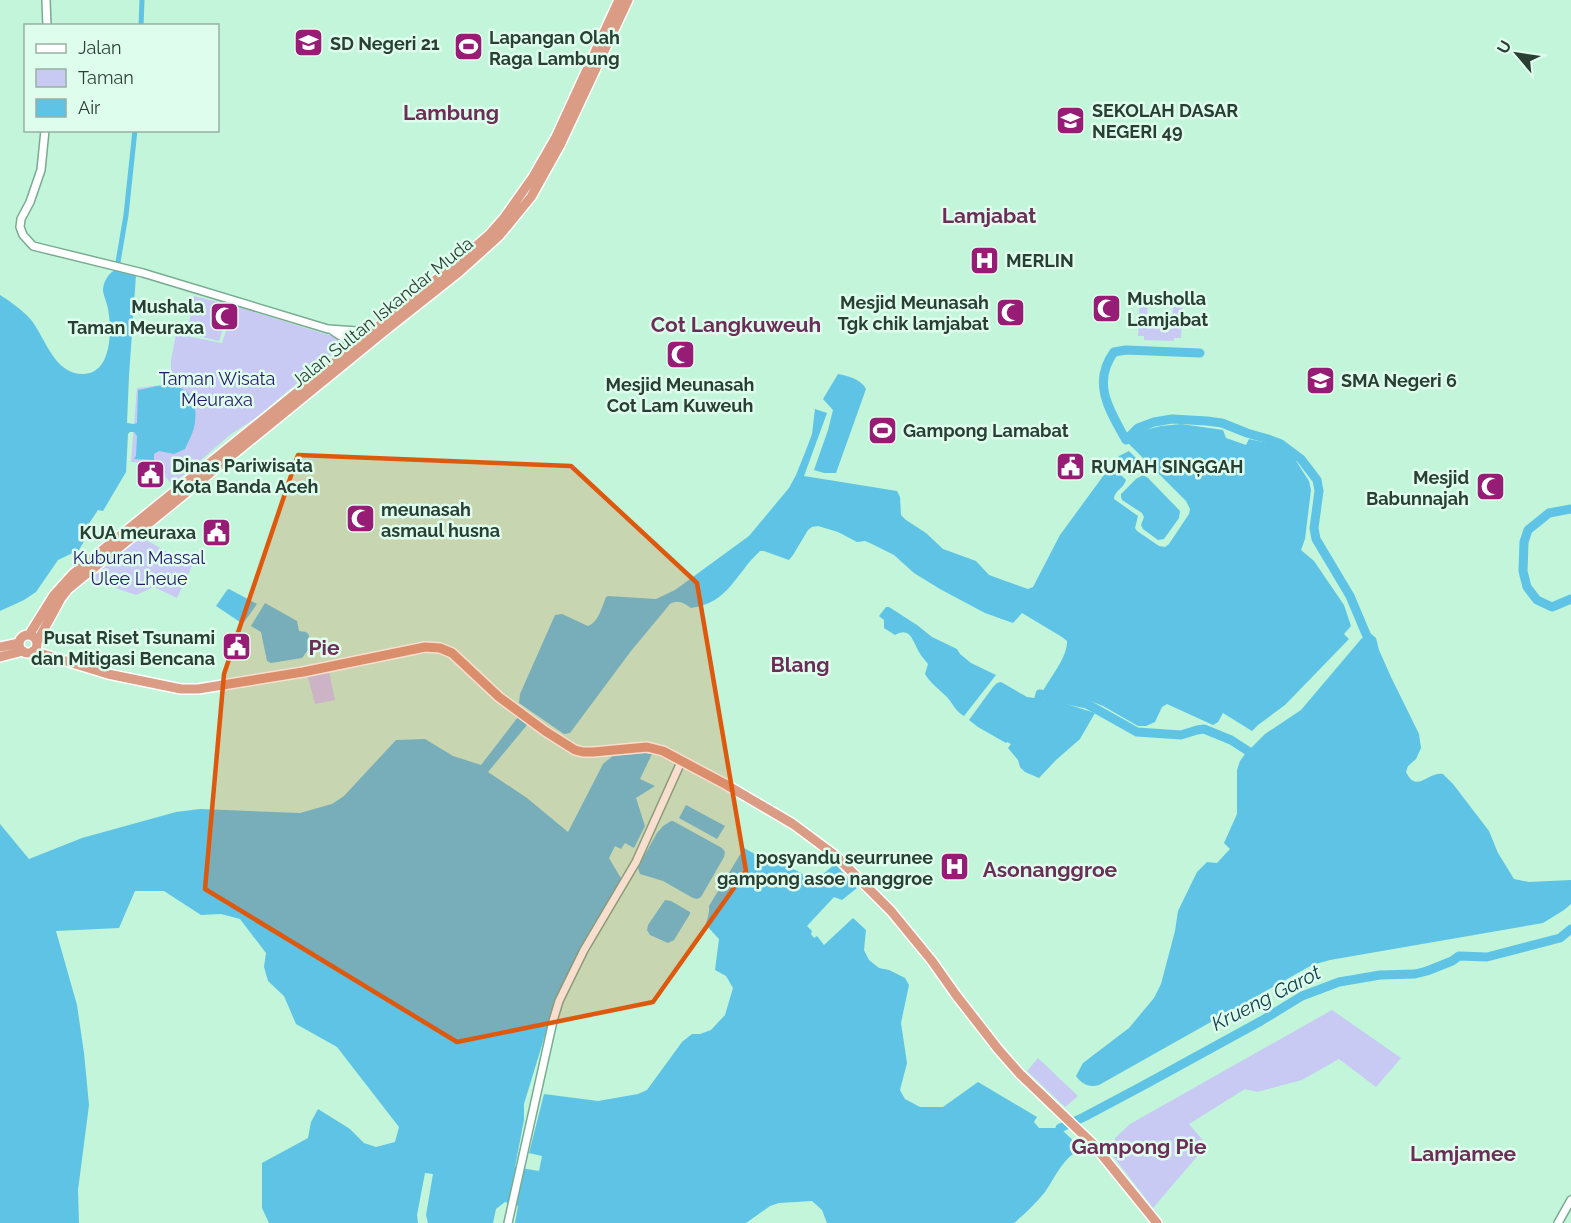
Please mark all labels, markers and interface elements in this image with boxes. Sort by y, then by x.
legend [24,24,219,132]
north arrow [1487,24,1547,84]
school or university icon: SD Negeri 21 [293,27,325,59]
place label: Lapangan Olah Raga Lambung [489,27,620,69]
sports icon: Lapangan Olah Raga Lambung [452,31,484,63]
place label: SD Negeri 21 [330,33,440,54]
text: Jalan [78,37,122,58]
text: U [1493,37,1516,57]
text: Taman [78,67,134,88]
text: Air [78,97,101,118]
district label: Lambung [403,100,499,125]
place label: SEKOLAH DASAR NEGERI 49 [1092,100,1238,142]
school or university icon: SEKOLAH DASAR NEGERI 49 [1055,104,1087,136]
district label: Lamjabat [942,203,1036,228]
street label: Jalan Sultan Iskandar Muda [287,232,477,392]
hospital icon: MERLIN [969,244,1001,276]
place label: MERLIN [1006,250,1074,271]
place label: Musholla Lamjabat [1127,288,1208,330]
place label: Mesjid Meunasah Tgk chik lamjabat [837,292,989,334]
mosque icon: Musholla Lamjabat [1090,292,1122,324]
place label: Mushala Taman Meuraxa [67,296,204,338]
mosque icon: Mesjid Meunasah Tgk chik lamjabat [994,296,1026,328]
mosque icon: Mushala Taman Meuraxa [209,300,241,332]
district label: Cot Langkuweuh [651,312,821,337]
mosque icon: Mesjid Meunasah Cot Lam Kuweuh [664,339,696,371]
school or university icon: SMA Negeri 6 [1304,364,1336,396]
park label: Taman Wisata Meuraxa [159,368,275,410]
place label: SMA Negeri 6 [1341,370,1457,391]
place label: Mesjid Meunasah Cot Lam Kuweuh [606,374,754,416]
sports icon: Gampong Lamabat [866,414,898,446]
place label: Gampong Lamabat [903,420,1069,441]
public building icon: RUMAH SINĢGAH [1054,450,1086,482]
place label: Dinas Pariwisata Kota Banda Aceh [172,455,318,497]
place label: RUMAH SINĢGAH [1091,456,1243,477]
public building icon: Dinas Pariwisata Kota Banda Aceh [135,459,167,491]
place label: Mesjid Babunnajah [1366,467,1469,509]
mosque icon: Mesjid Babunnajah [1474,471,1506,503]
place label: meunasah asmaul husna [381,499,500,541]
mosque icon: meunasah asmaul husna [344,503,376,535]
public building icon: KUA meuraxa [201,516,233,548]
place label: KUA meuraxa [79,522,196,543]
park label: Kuburan Massal Ulee Lheue [73,547,205,589]
place label: Pusat Riset Tsunami dan Mitigasi Bencana [31,627,215,669]
public building icon: Pusat Riset Tsunami dan Mitigasi Bencana [220,631,252,663]
district label: Pie [308,635,340,660]
district label: Blang [771,652,830,677]
place label: posyandu seurrunee gampong asoe nanggroe [717,847,933,889]
hospital icon: posyandu seurrunee gampong asoe nanggroe [938,851,970,883]
district label: Asonanggroe [983,857,1118,882]
water label: Krueng Garot [1207,960,1325,1036]
district label: Gampong Pie [1072,1134,1207,1159]
district label: Lamjamee [1410,1141,1516,1166]

